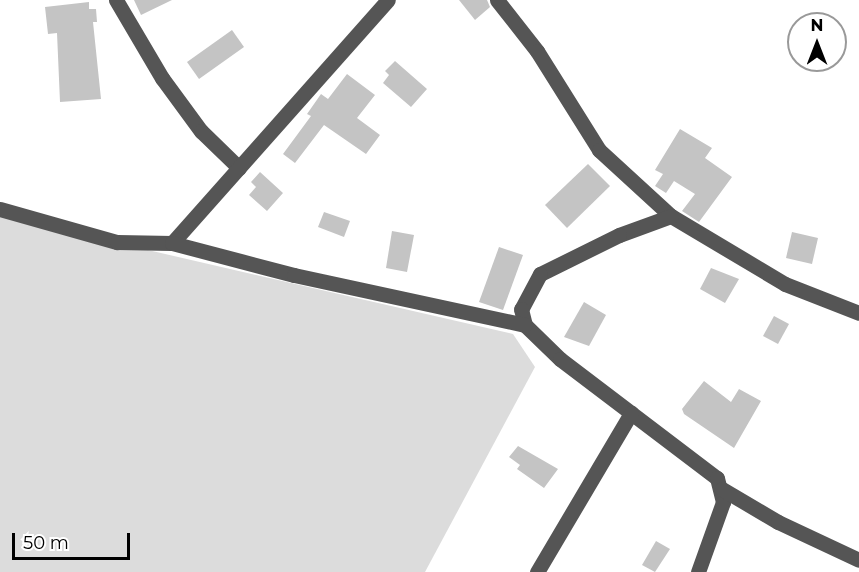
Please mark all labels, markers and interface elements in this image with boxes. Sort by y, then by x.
north arrow [787,12,847,72]
text: N [811,16,823,35]
scale bar [15,521,134,559]
text: 50 m [23,532,69,554]

